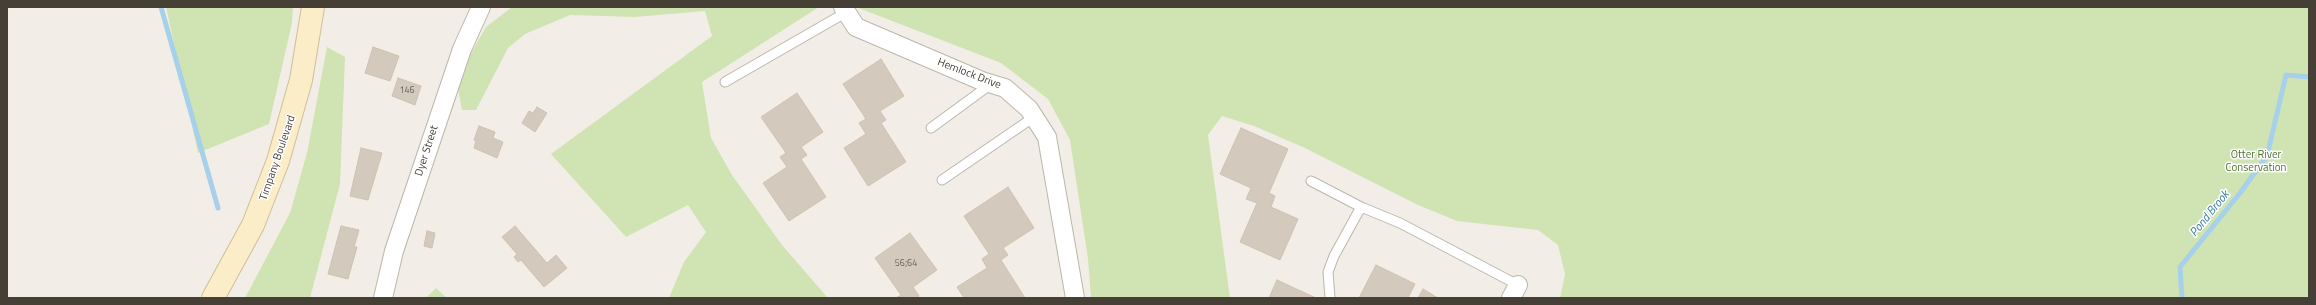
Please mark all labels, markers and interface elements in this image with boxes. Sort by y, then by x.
street label: Hemlock Drive [935,56,1003,92]
house number: 146 [399,86,415,96]
street label: Timpany Boulevard [257,114,299,202]
street label: Dyer Street [413,124,441,178]
park label: Otter River Conservation [2226,148,2286,174]
water label: Pond Brook [2187,188,2233,240]
house number: 56;64 [895,259,917,269]

